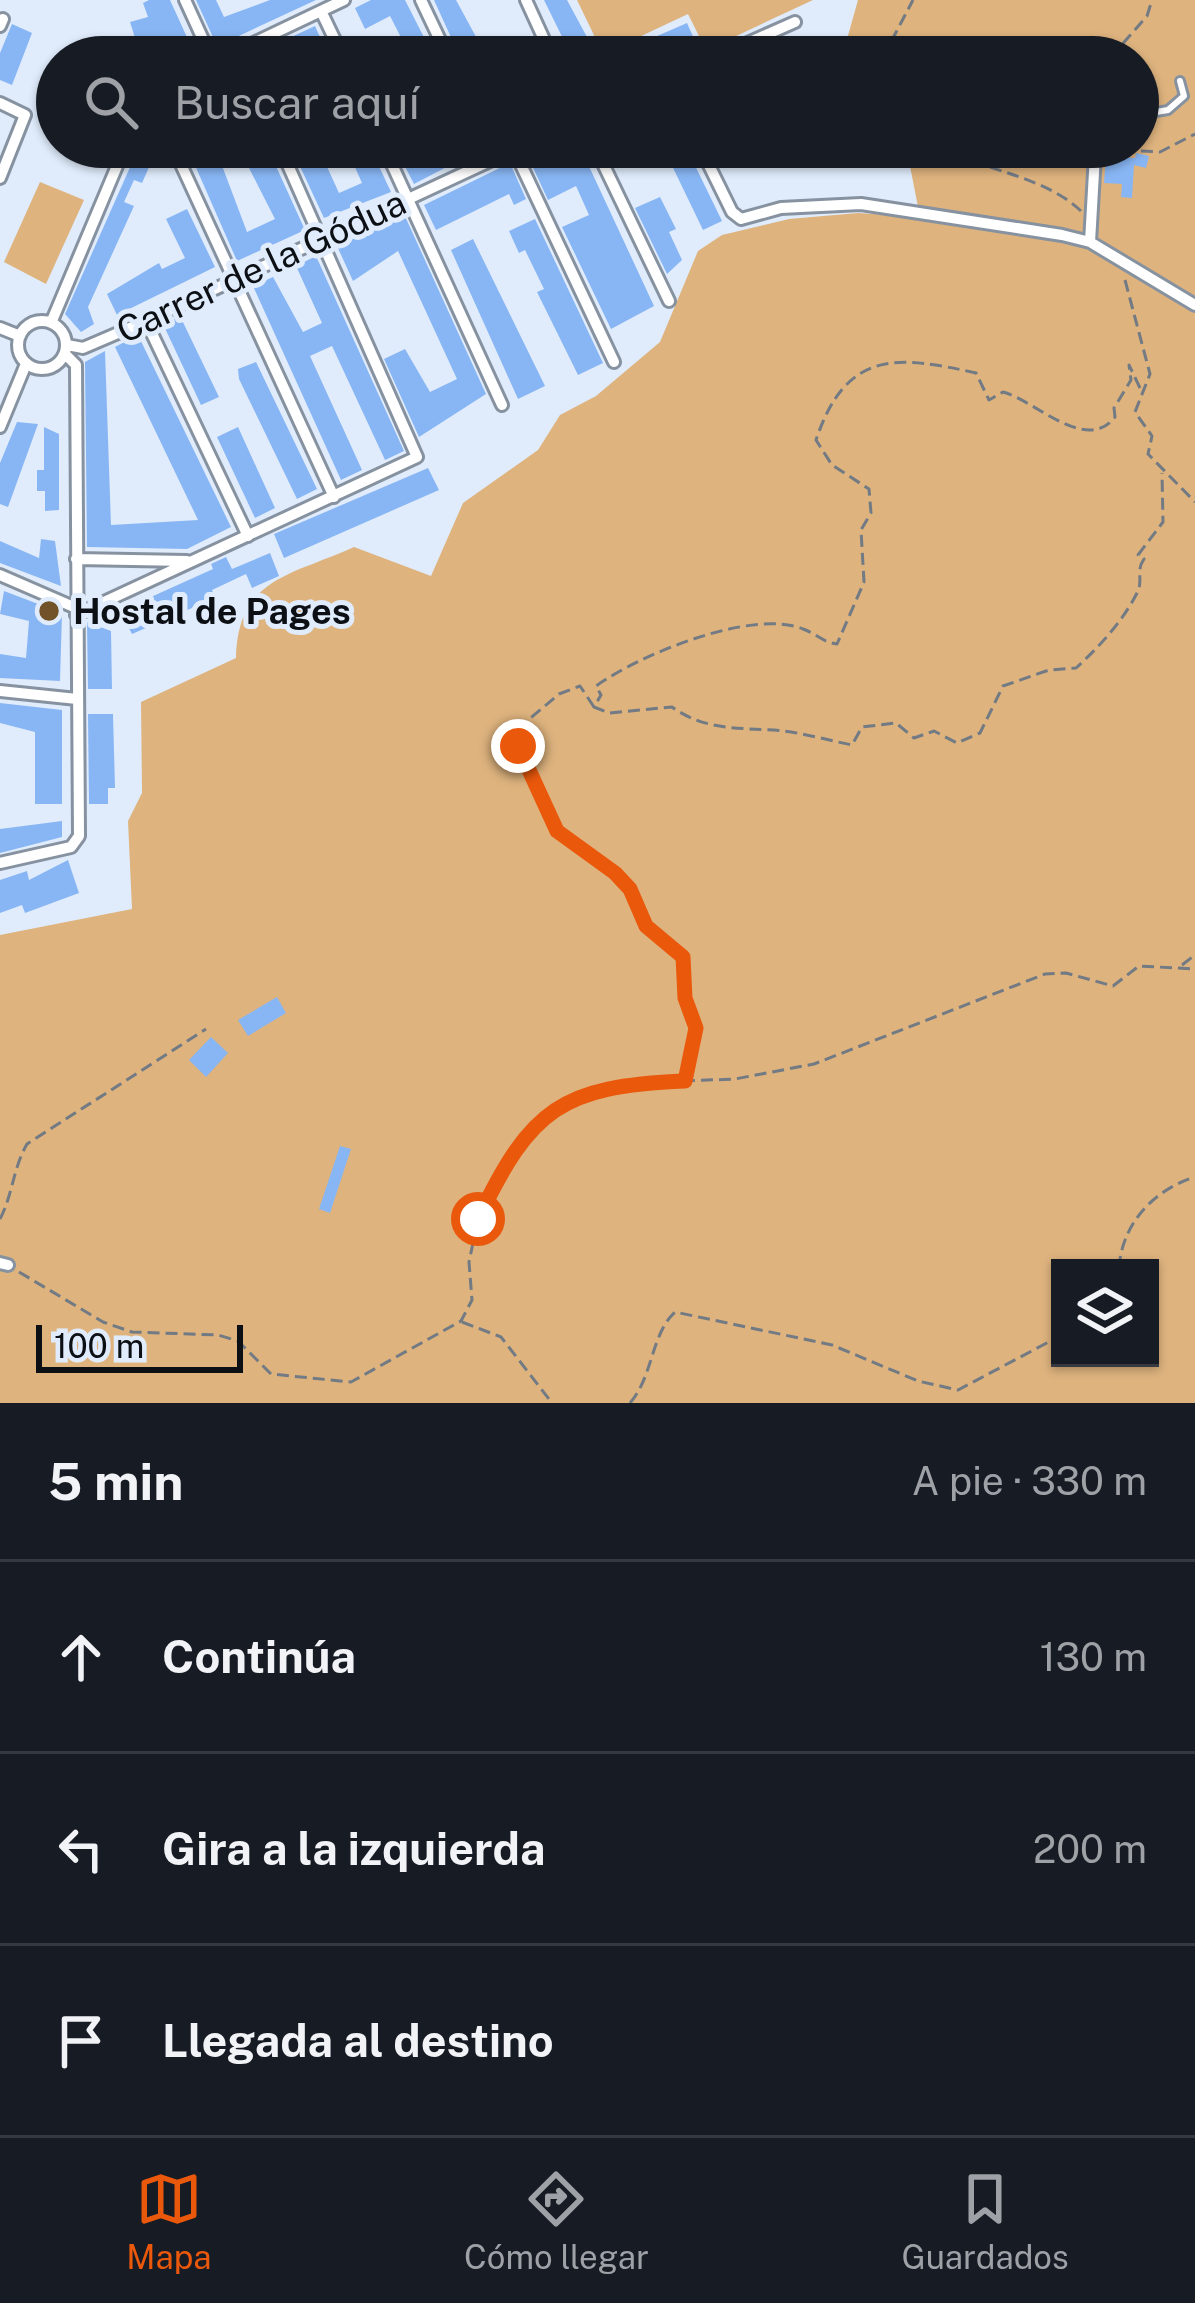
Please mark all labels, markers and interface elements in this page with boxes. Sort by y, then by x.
search box [36,36,1159,168]
icon: search [78,69,144,135]
text: Buscar aquí [174,76,420,129]
street label: Carrer de la Gódua [110,181,412,351]
place label: Hostal de Pages [73,590,351,632]
marker: Hostal de Pages [36,598,62,624]
route end [491,719,545,773]
route start [451,1192,505,1246]
map controls [1051,1259,1159,1367]
button: layers [1051,1259,1159,1367]
scale bar [36,1319,243,1372]
text: 100 m [54,1327,144,1365]
text: 5 min [48,1452,184,1511]
text: A pie · 330 m [912,1458,1147,1504]
icon: ahead [48,1624,114,1690]
text: Continúa [162,1630,356,1683]
text: 130 m [1040,1634,1147,1680]
icon: left [48,1816,114,1882]
text: Gira a la izquierda [162,1822,545,1875]
text: 200 m [1033,1826,1147,1872]
icon: arrive [48,2008,114,2074]
text: Llegada al destino [162,2014,554,2067]
tab: Mapa [126,2166,211,2276]
tab: Cómo llegar [464,2166,649,2276]
tab: Guardados [902,2166,1069,2276]

